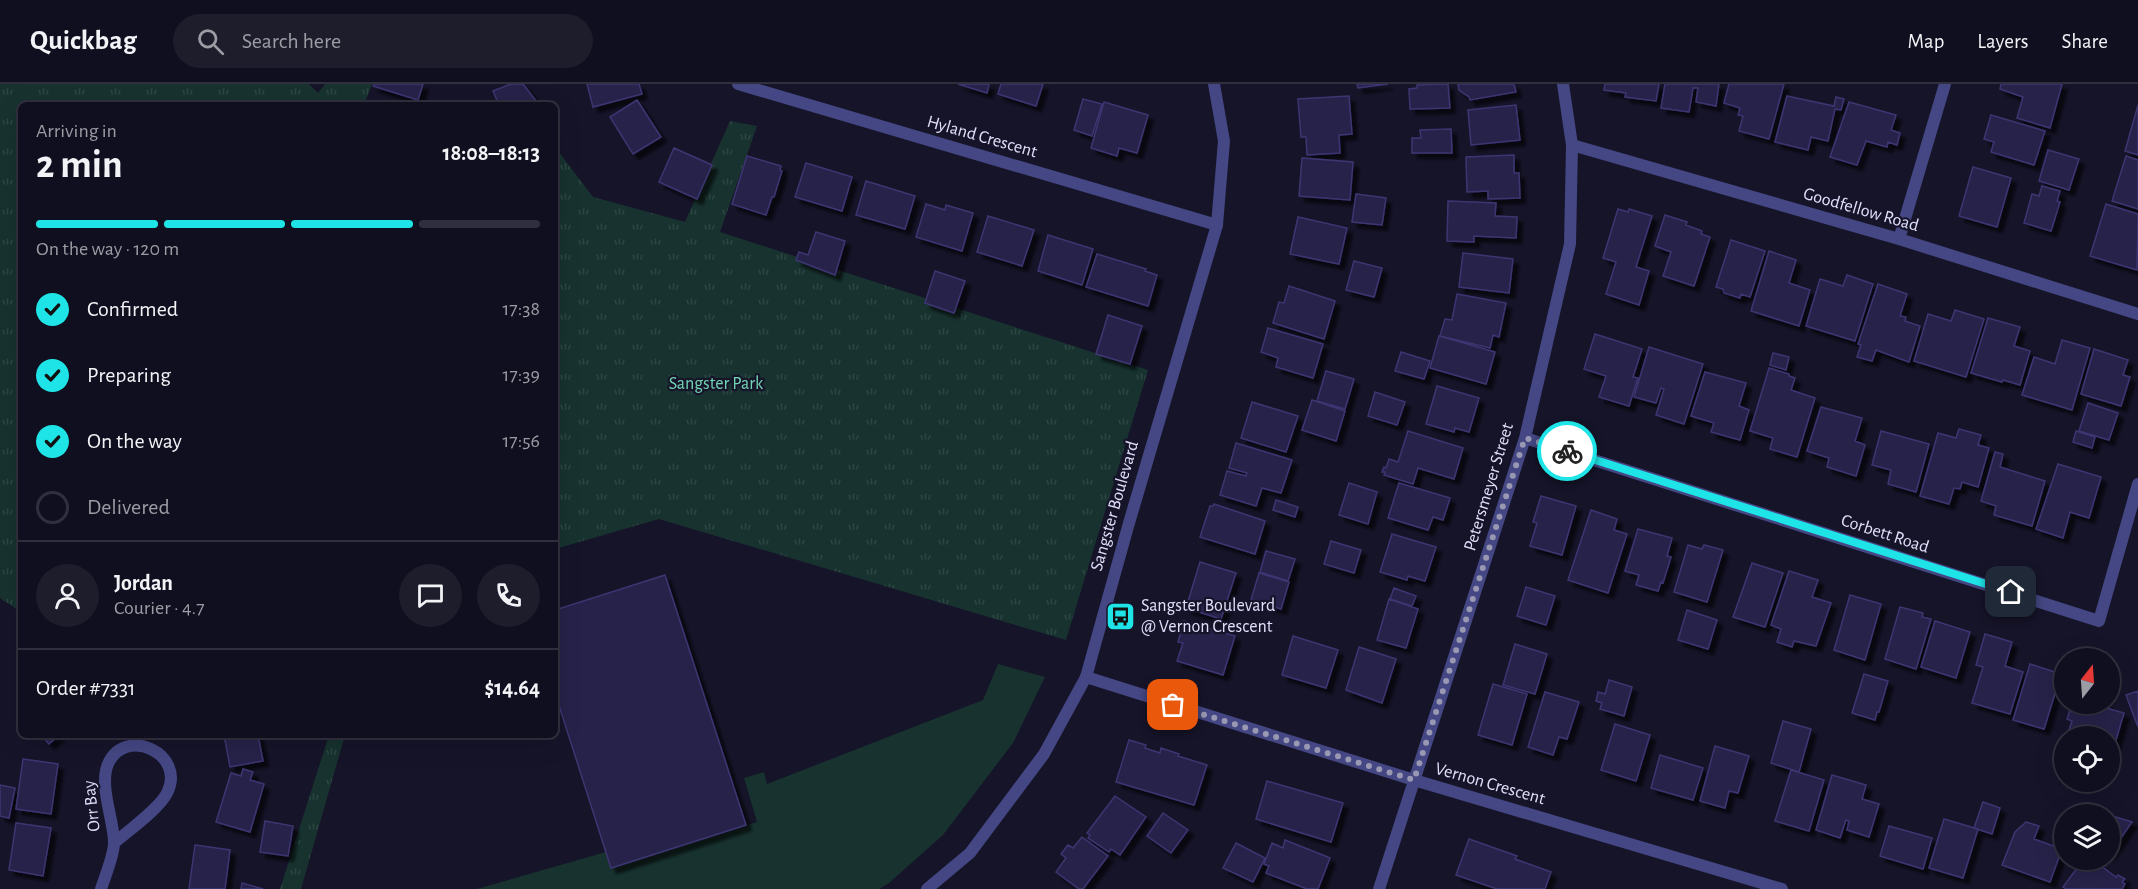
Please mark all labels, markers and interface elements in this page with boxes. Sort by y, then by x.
search box [173,14,593,68]
icon: search [194,25,227,58]
text: Quickbag [30,27,137,55]
text: Search here [242,30,341,52]
text: Map [1908,31,1944,52]
text: Layers [1977,31,2028,52]
text: Share [2061,31,2108,52]
street label: Hyland Crescent [925,113,1039,161]
text: Arriving in [36,121,117,141]
text: 18:08–18:13 [443,142,540,164]
text: 2 min [36,146,123,185]
street label: Goodfellow Road [1801,185,1921,235]
text: On the way · 120 m [36,239,179,259]
icon: check [36,293,69,326]
text: Confirmed [87,298,178,320]
text: 17:38 [502,299,540,319]
icon: check [36,359,69,392]
text: Preparing [87,364,171,386]
text: 17:39 [503,365,540,385]
park label: Sangster Park [669,375,764,393]
street label: Petersmeyer Street [1461,421,1517,553]
courier [1537,421,1597,481]
icon: check [36,425,69,458]
text: On the way [87,430,182,452]
text: 17:56 [502,431,540,451]
icon: bike [1551,435,1584,468]
street label: Sangster Boulevard [1088,439,1142,573]
text: Delivered [87,496,170,518]
street label: Corbett Road [1839,511,1931,557]
button: person [36,564,99,627]
button: chat [399,564,462,627]
button: phone [477,564,540,627]
pin [1985,566,2036,617]
text: Jordan [114,572,173,594]
icon: home [1994,575,2027,608]
place label: Sangster Boulevard @ Vernon Crescent [1141,597,1275,636]
text: Courier · 4.7 [114,598,205,618]
bus stop icon: Sangster Boulevard @ Vernon Crescent [1104,600,1136,632]
north arrow [2054,648,2120,714]
map controls [2054,648,2120,870]
text: Order #7331 [36,677,136,699]
text: $14.64 [484,677,540,699]
pin [1147,679,1198,730]
icon: bag [1156,688,1189,721]
button: locate [2054,726,2120,792]
street label: Vernon Crescent [1433,760,1547,808]
street label: Orr Bay [80,779,104,833]
button: layers [2054,804,2120,870]

